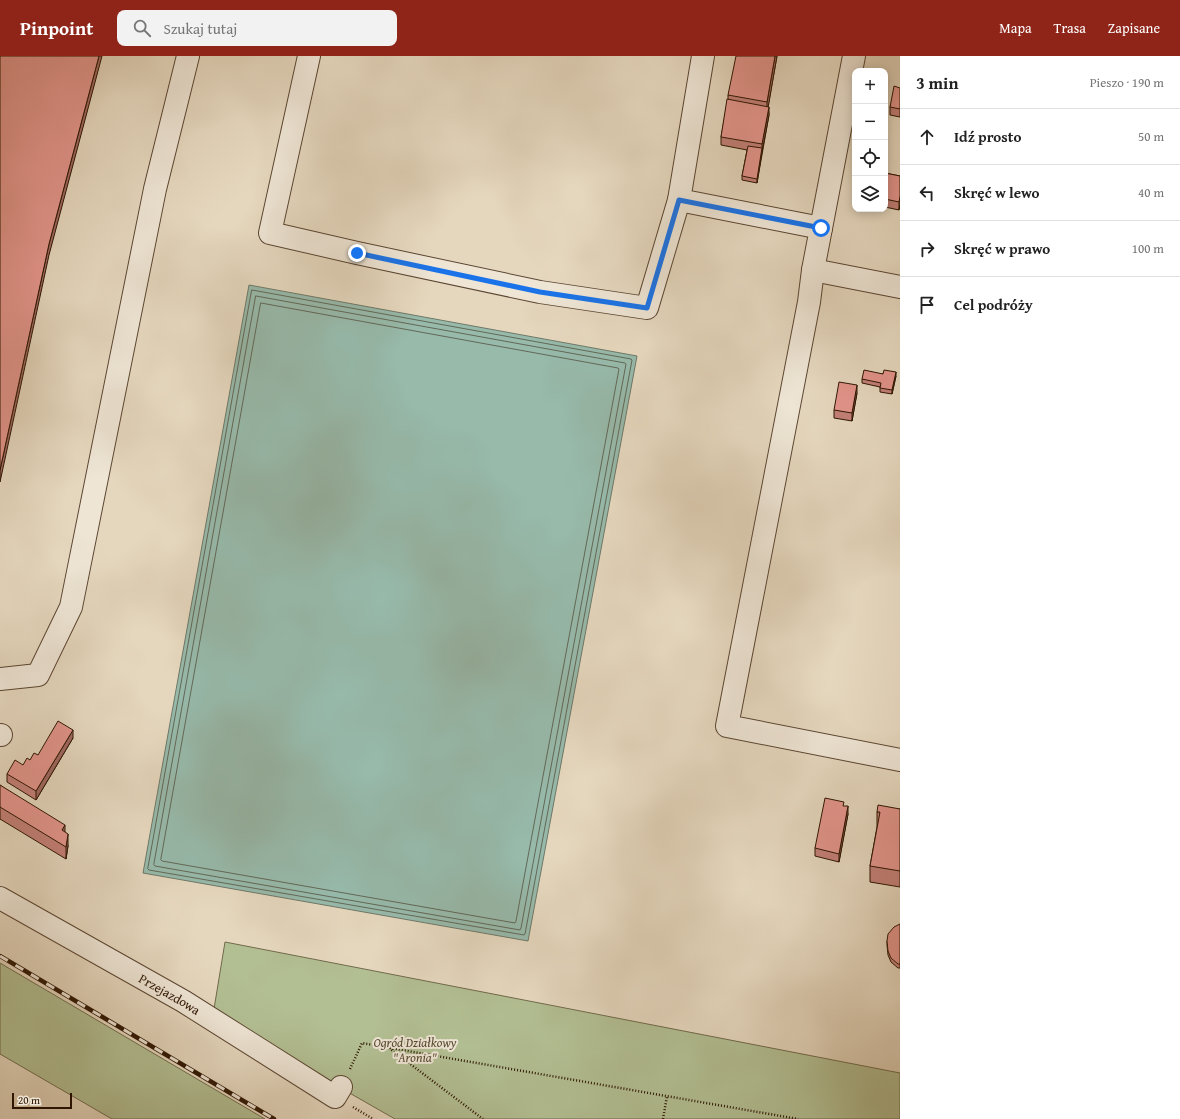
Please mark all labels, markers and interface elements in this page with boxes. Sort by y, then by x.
search box [117,10,397,46]
text: Pinpoint [20,14,93,42]
icon: search [131,17,153,39]
text: Szukaj tutaj [163,18,237,39]
text: Mapa [999,18,1032,38]
text: Trasa [1054,18,1086,38]
text: Zapisane [1108,18,1160,38]
map controls [852,68,888,212]
button: + [852,68,888,104]
text: 3 min [916,70,958,95]
text: Pieszo · 190 m [1090,73,1164,92]
button: − [852,104,888,140]
icon: ahead [916,126,938,148]
text: Idź prosto [954,126,1021,147]
text: 50 m [1138,127,1164,146]
button: locate [852,140,888,176]
button: layers [852,176,888,212]
icon: left [916,182,938,204]
text: Skręć w lewo [954,182,1040,203]
text: 40 m [1138,183,1164,202]
route start [812,219,830,237]
icon: right [916,238,938,260]
text: Skręć w prawo [954,238,1050,259]
text: 100 m [1132,239,1164,258]
route end [348,244,366,262]
icon: arrive [916,294,938,316]
text: Cel podróży [954,294,1033,315]
street label: Przejazdowa [136,969,205,1020]
park label: Ogród Działkowy "Aronia" [373,1033,457,1067]
scale bar [12,1091,72,1110]
text: 20 m [18,1092,40,1108]

